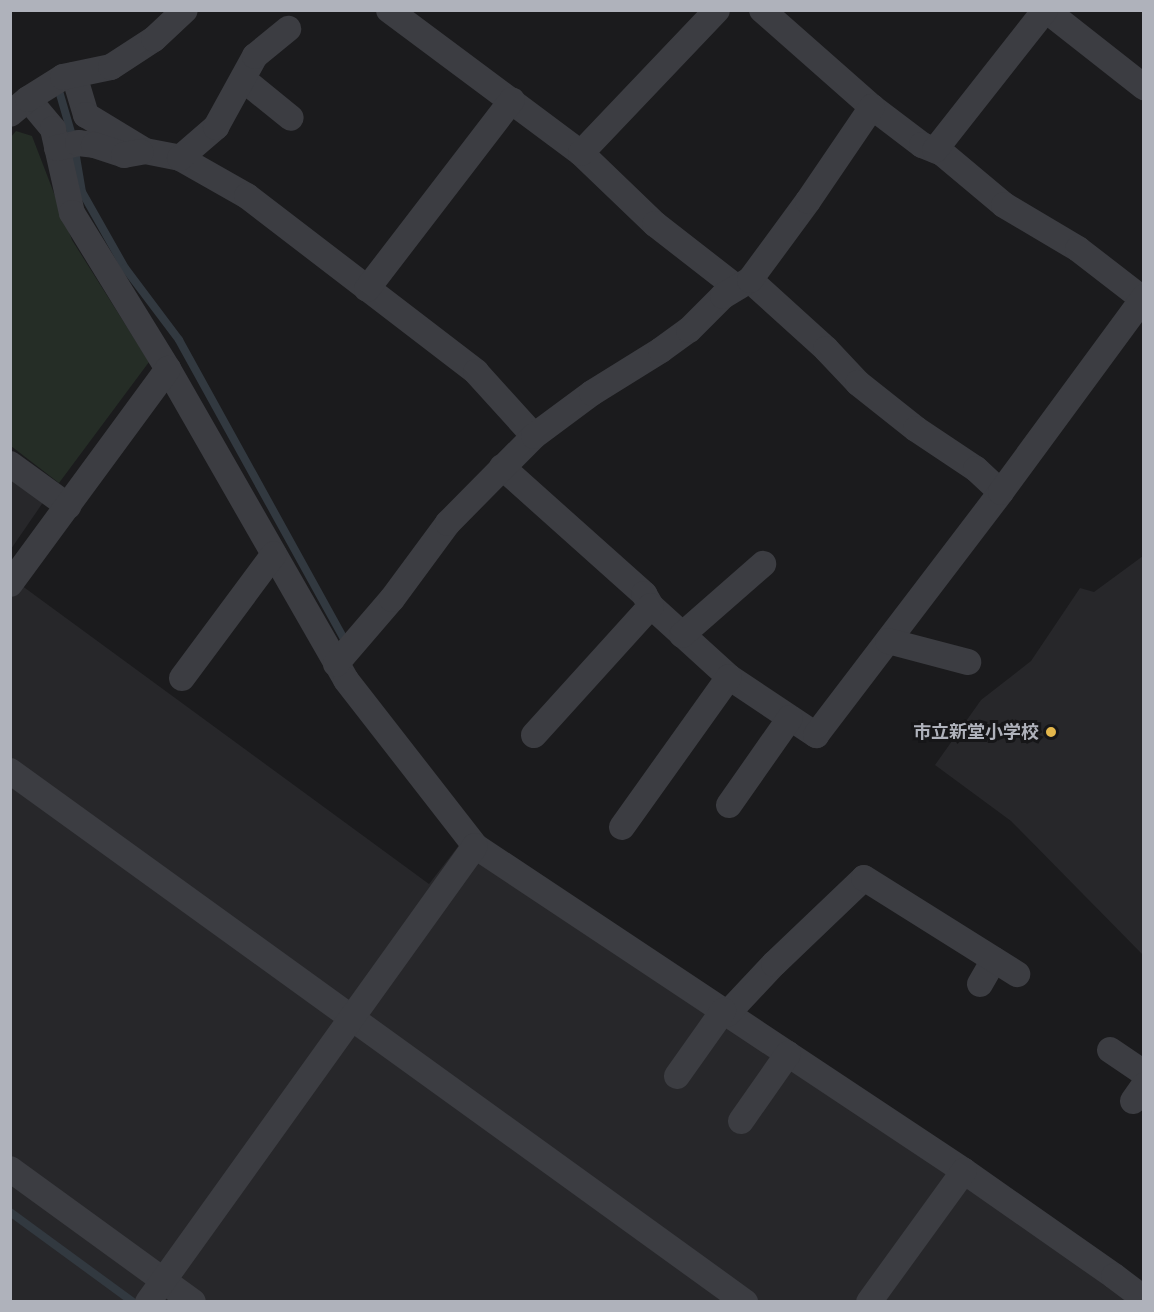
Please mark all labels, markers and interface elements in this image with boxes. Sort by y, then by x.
place label: 市立新堂小学校 [913,721,1039,743]
marker: 市立新堂小学校 [1044,725,1058,739]

